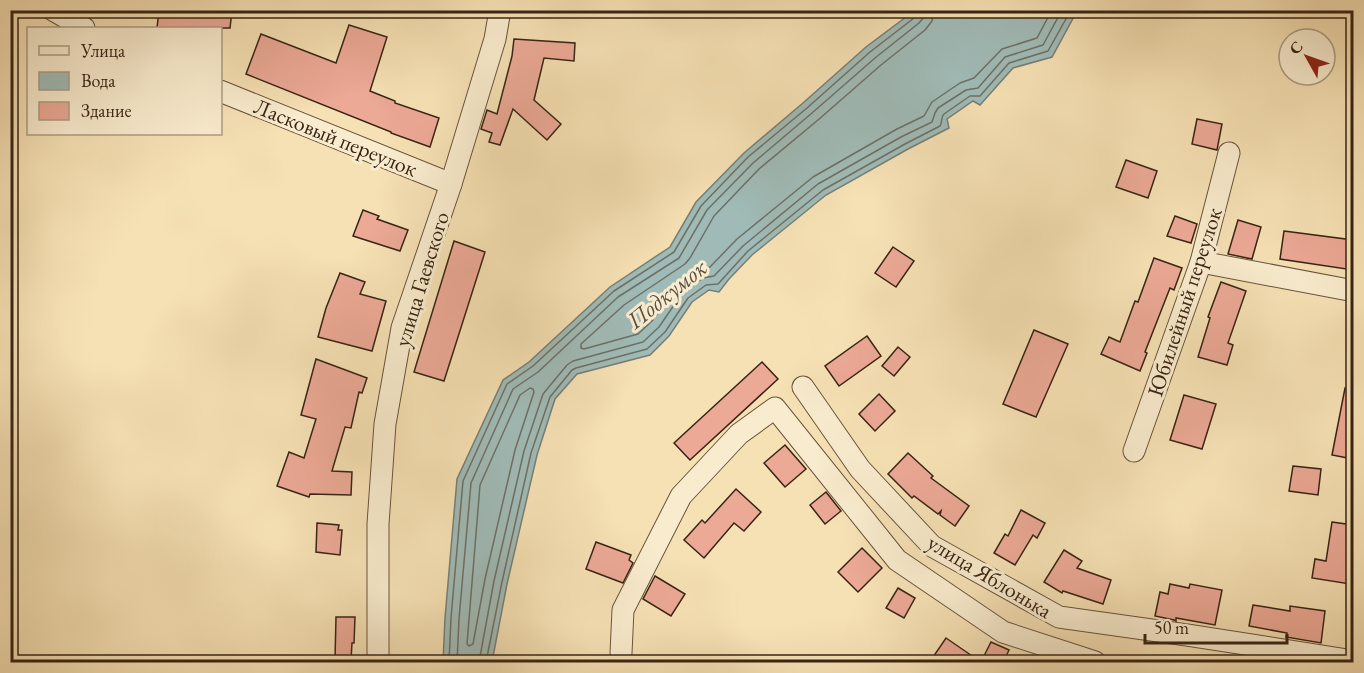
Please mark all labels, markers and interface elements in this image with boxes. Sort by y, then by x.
legend [27,27,222,135]
north arrow [1277,27,1337,87]
text: С [1284,37,1308,59]
text: Улица [80,39,126,62]
text: Вода [81,69,116,92]
street label: Ласковый переулок [250,92,422,184]
text: Здание [81,99,131,122]
street label: Юбилейный переулок [1140,204,1229,400]
street label: улица Гаевского [387,208,456,350]
water label: Подкумок [619,251,714,336]
street label: улица Яблонька [922,528,1058,625]
scale bar [1145,607,1288,645]
text: 50 m [1154,616,1189,639]

